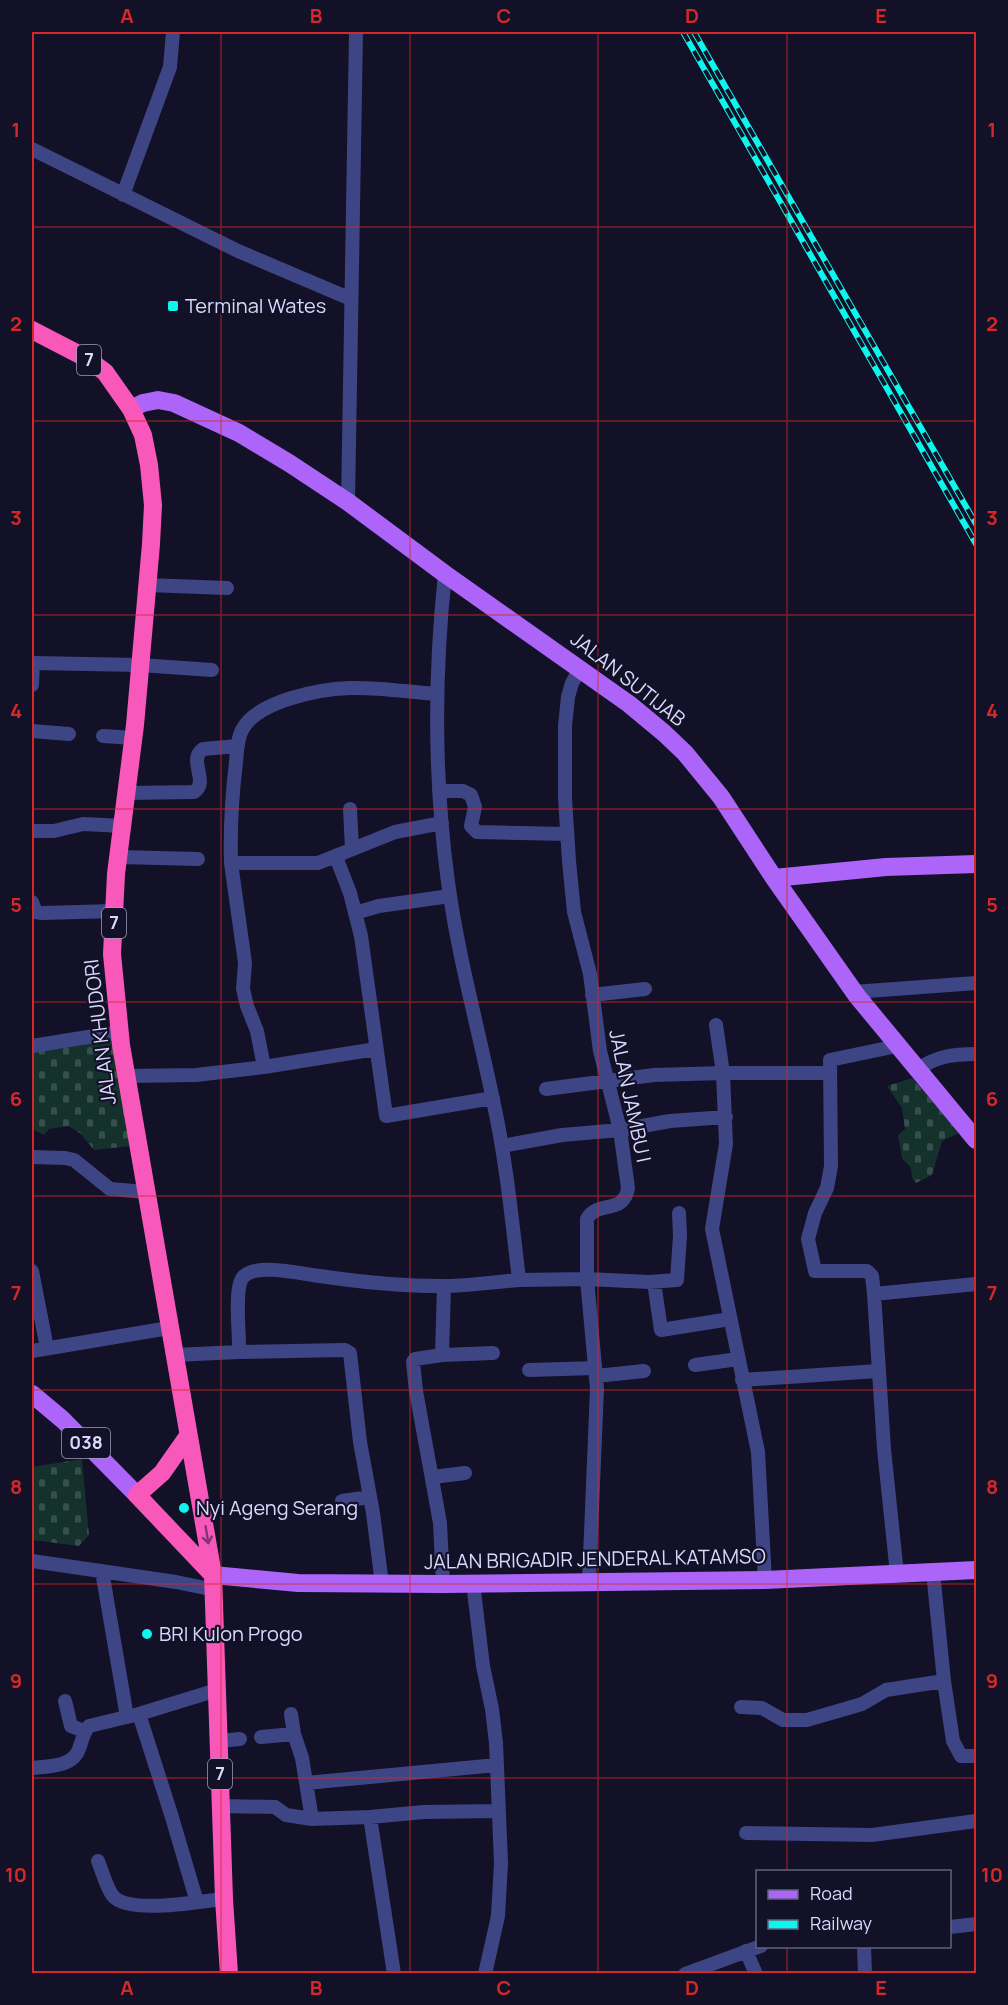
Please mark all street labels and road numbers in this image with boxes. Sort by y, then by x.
road number: 7 [77,345,101,375]
street label: JALAN SUTIJAB [565,625,691,732]
road number: 7 [102,908,126,938]
street label: JALAN KHUDORI [77,958,122,1107]
street label: JALAN JAMBU I [603,1027,658,1165]
road number: 038 [62,1428,110,1458]
street label: JALAN BRIGADIR JENDERAL KATAMSO [424,1542,766,1575]
road number: 7 [208,1759,232,1789]

